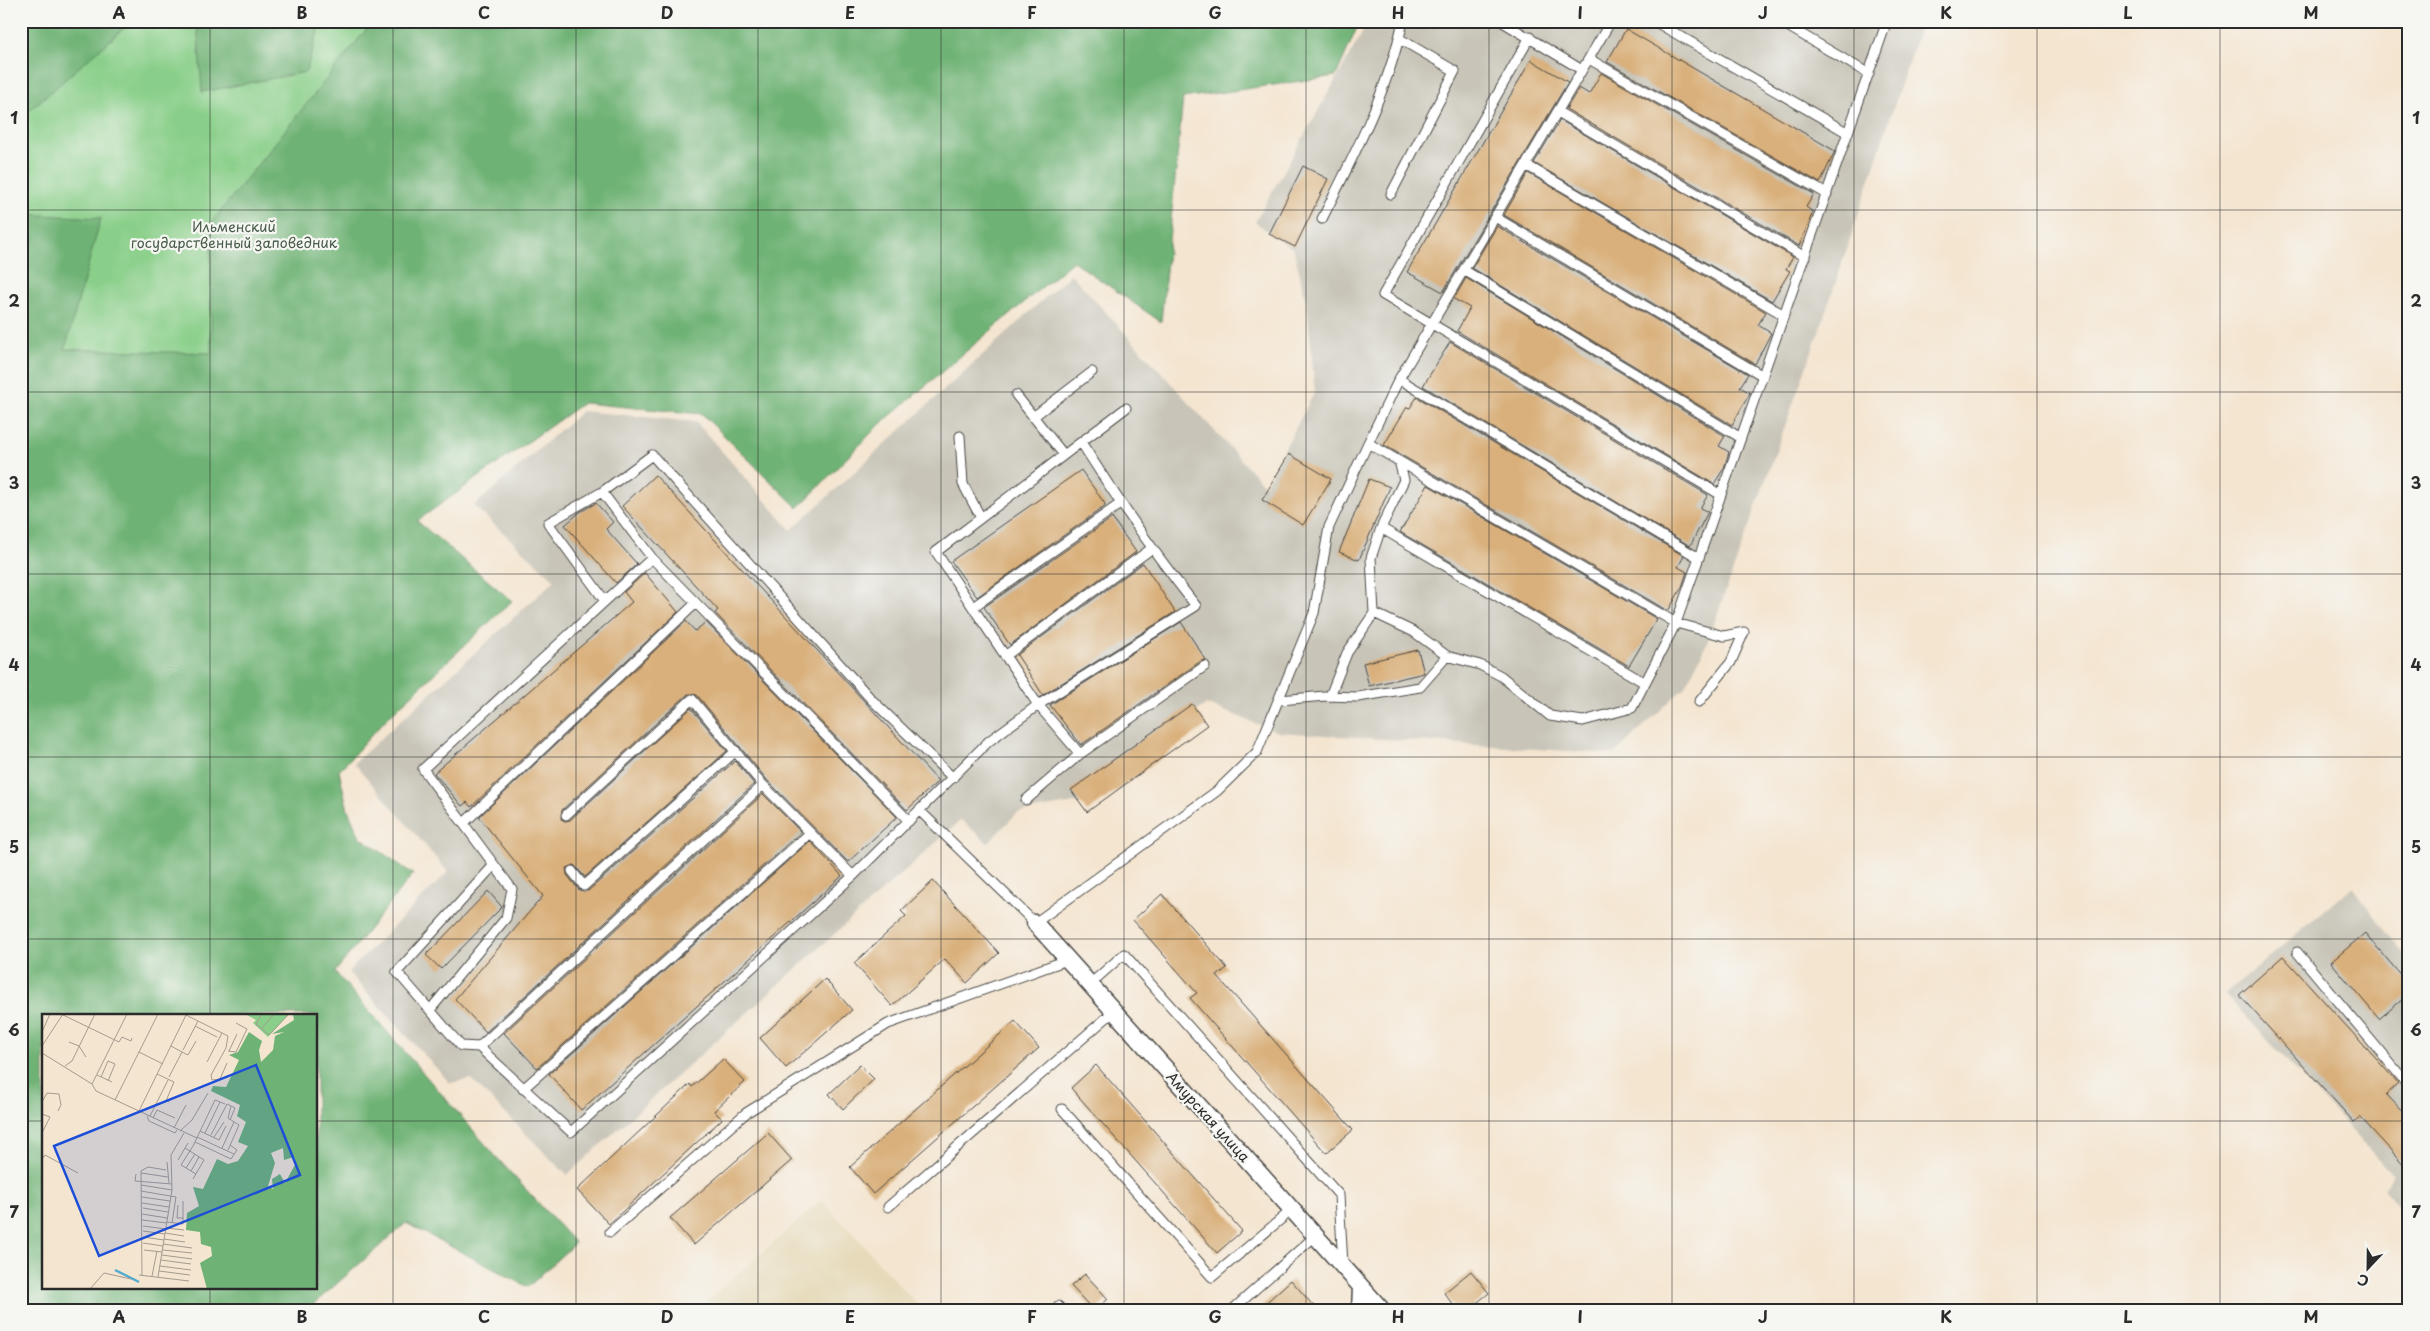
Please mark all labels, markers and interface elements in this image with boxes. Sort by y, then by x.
text: A [113,0,126,24]
text: B [297,0,308,24]
text: C [478,0,490,24]
text: D [661,0,673,24]
text: E [845,0,855,24]
text: F [1027,0,1037,24]
text: G [1208,0,1222,24]
text: H [1392,0,1404,24]
text: I [1577,0,1583,24]
text: J [1758,0,1768,24]
text: K [1940,0,1952,24]
text: L [2123,0,2133,24]
text: M [2303,0,2319,24]
text: 1 [10,105,18,129]
text: 1 [2412,105,2420,129]
park label: Ильменский государственный заповедник [131,216,338,253]
text: 2 [8,288,20,312]
text: 2 [2410,288,2422,312]
text: 3 [9,470,19,494]
text: 3 [2411,470,2421,494]
text: 4 [9,652,20,676]
text: 4 [2411,652,2422,676]
text: 5 [9,834,19,858]
text: 5 [2411,834,2421,858]
inset map [42,1014,318,1288]
text: 6 [8,1017,20,1041]
text: 6 [2410,1017,2422,1041]
street label: Амурская улица [1162,1067,1255,1167]
text: 7 [9,1199,19,1223]
text: 7 [2411,1199,2421,1223]
north arrow [2342,1244,2392,1294]
text: С [2354,1269,2372,1292]
text: A [113,1304,126,1328]
text: B [297,1304,308,1328]
text: C [478,1304,490,1328]
text: D [661,1304,673,1328]
text: E [845,1304,855,1328]
text: F [1027,1304,1037,1328]
text: G [1208,1304,1222,1328]
text: H [1392,1304,1404,1328]
text: I [1577,1304,1583,1328]
text: J [1758,1304,1768,1328]
text: K [1940,1304,1952,1328]
text: L [2123,1304,2133,1328]
text: M [2303,1304,2319,1328]

